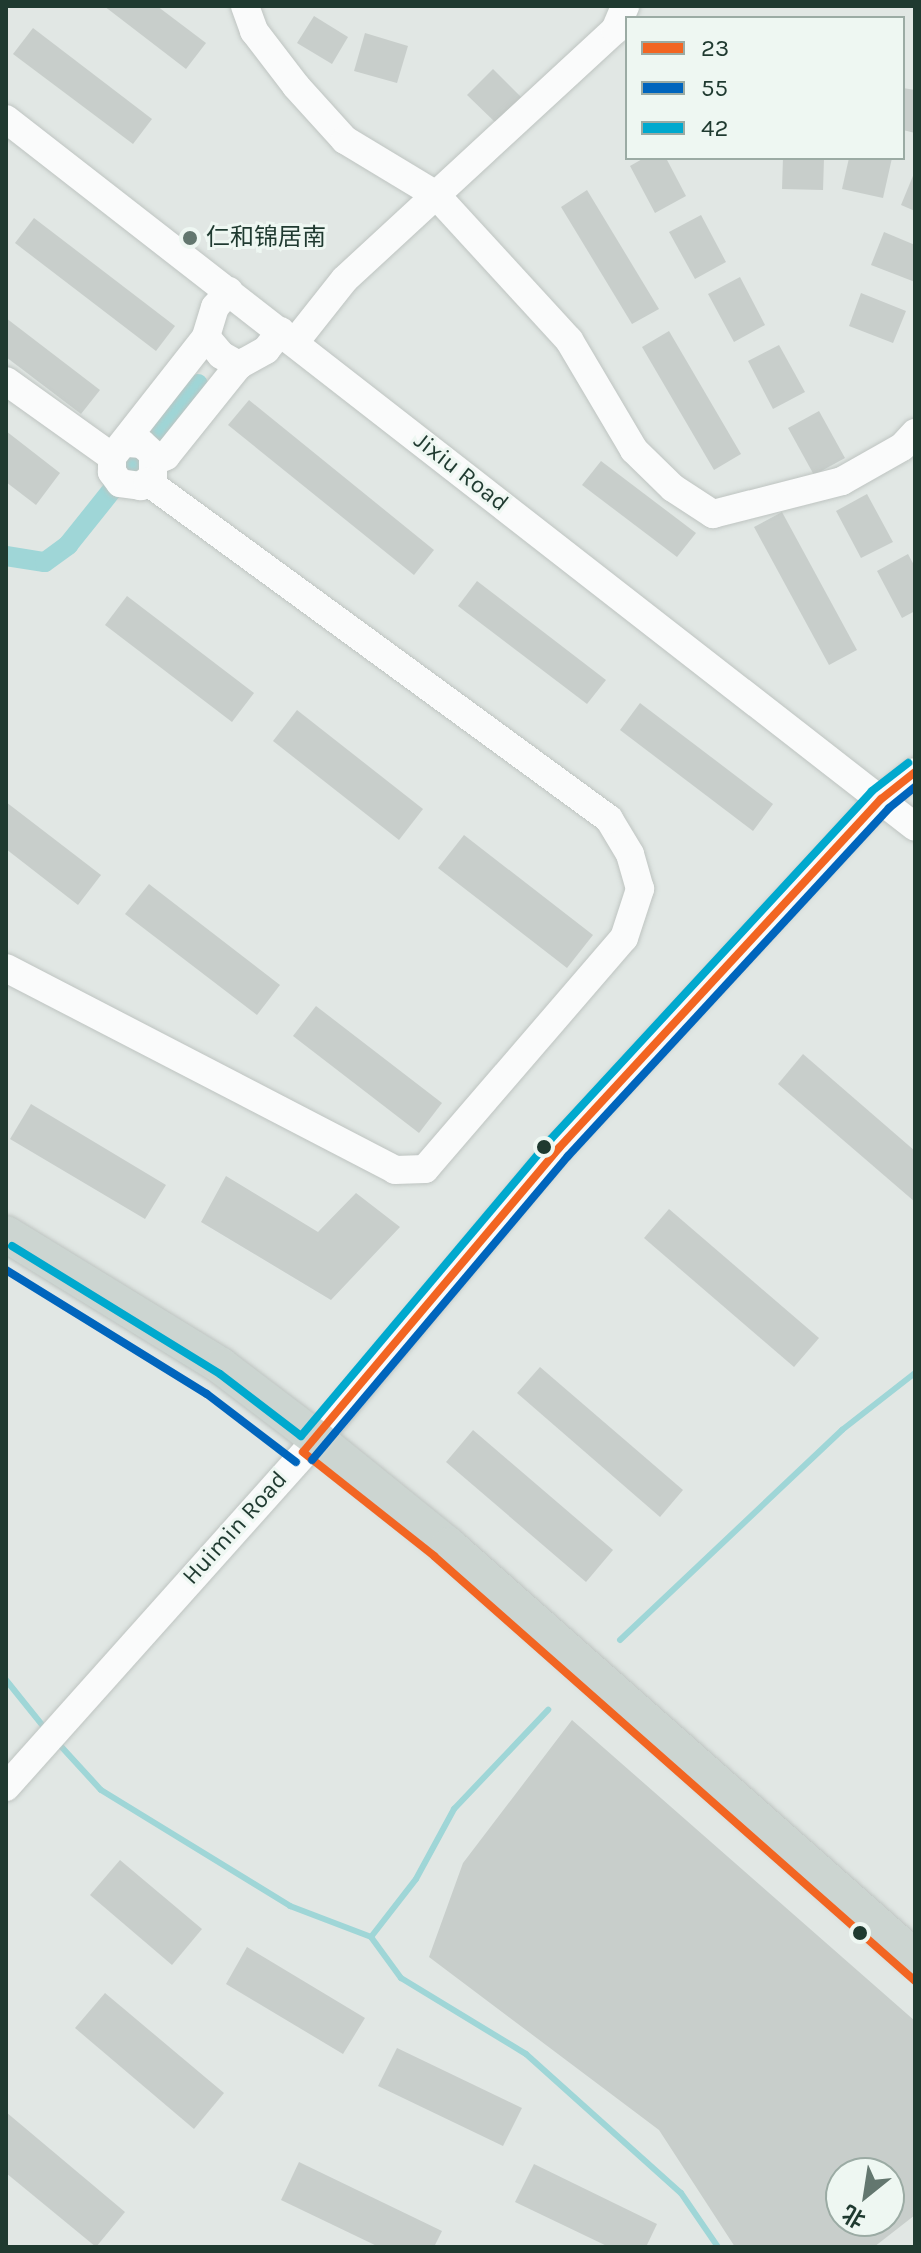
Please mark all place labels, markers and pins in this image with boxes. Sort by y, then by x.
place label: 仁和锦居南 [206,224,326,252]
marker: 仁和锦居南 [181,229,199,247]
unlabelled marker [536,1139,552,1155]
unlabelled marker [852,1925,868,1941]

